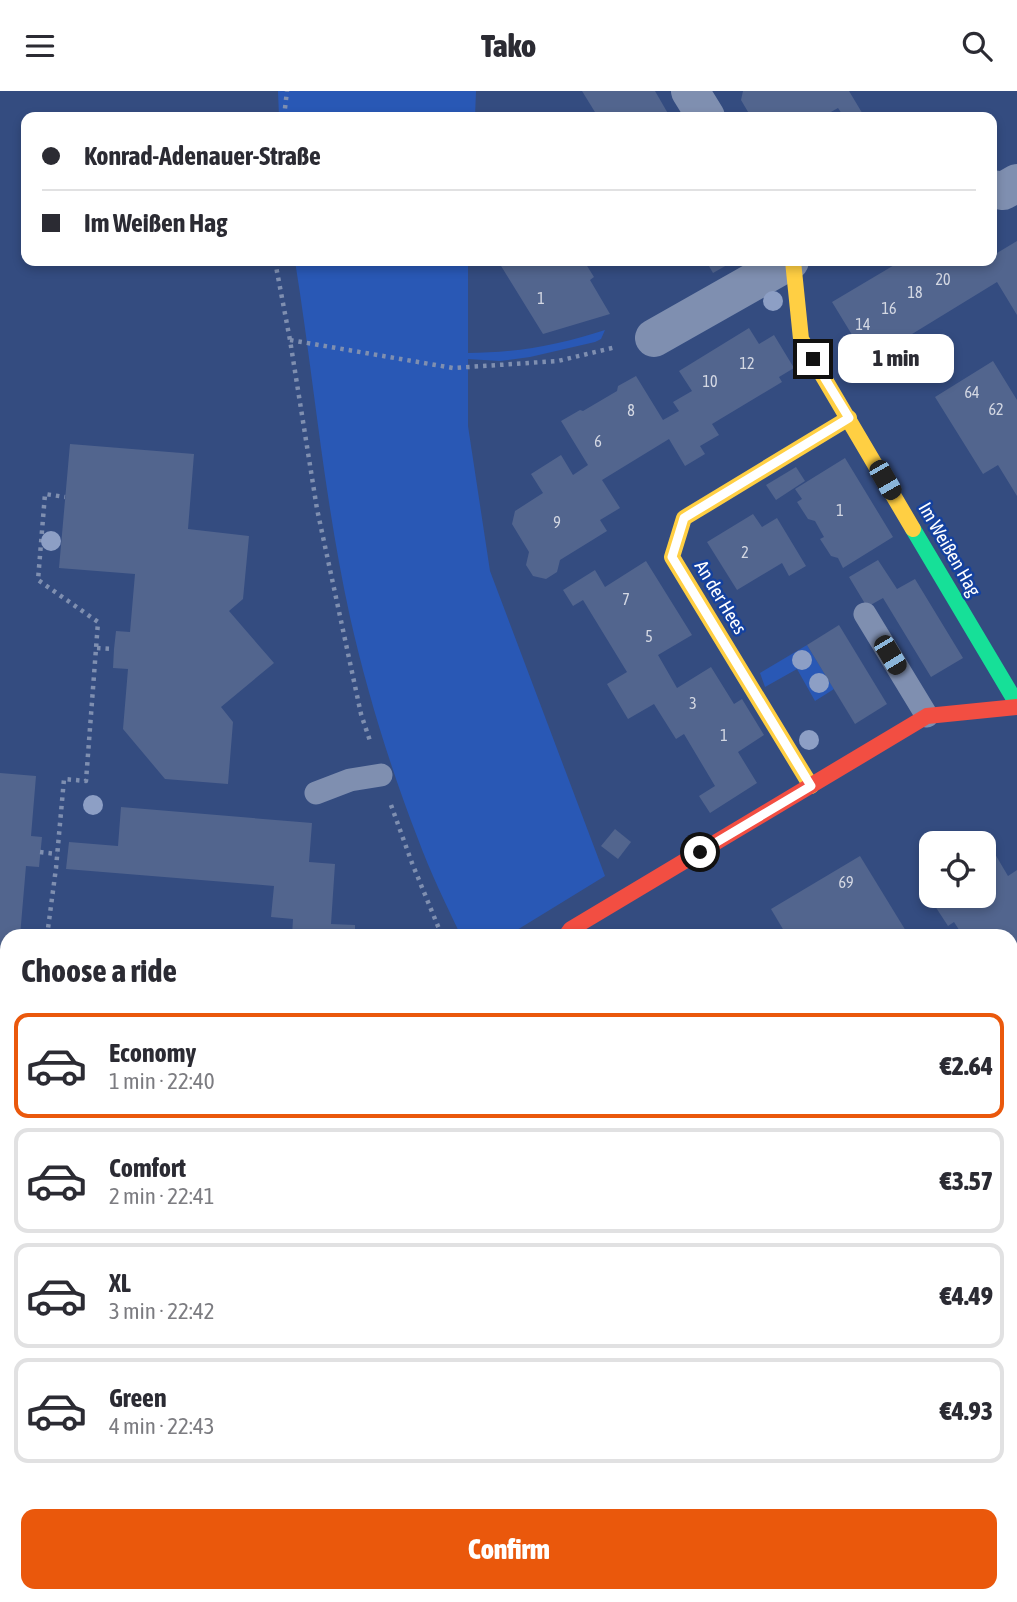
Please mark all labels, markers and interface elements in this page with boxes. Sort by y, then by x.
icon: menu [21,27,59,65]
text: Tako [481,27,536,64]
icon: search [958,27,996,65]
text: Konrad-Adenauer-Straße [84,141,321,171]
text: Im Weißen Hag [84,208,227,238]
house number: 20 [935,270,951,288]
house number: 18 [907,283,923,301]
house number: 1 [537,289,545,307]
house number: 16 [881,299,897,317]
house number: 14 [855,315,871,333]
callout: 1 min [838,335,953,383]
route end [797,343,829,375]
text: 1 min [873,345,919,371]
house number: 12 [739,354,755,372]
house number: 10 [702,372,718,390]
house number: 64 [964,383,980,401]
house number: 62 [988,400,1004,418]
house number: 8 [627,401,635,419]
house number: 6 [594,432,602,450]
car [866,457,905,503]
street label: Im Weißen Hag [914,498,986,601]
house number: 1 [836,501,844,519]
house number: 9 [553,513,561,531]
house number: 2 [741,543,749,561]
street label: An der Hees [690,556,752,638]
house number: 7 [622,590,630,608]
house number: 5 [645,627,653,645]
car [871,632,910,678]
house number: 3 [689,694,697,712]
house number: 1 [720,726,728,744]
map controls [919,831,996,908]
button: locate [919,831,996,908]
route start [684,836,716,868]
house number: 69 [838,873,854,891]
text: Choose a ride [21,952,177,989]
icon: car [25,1034,88,1097]
text: Economy [109,1038,196,1068]
text: €2.64 [940,1051,993,1081]
text: 1 min · 22:40 [109,1068,215,1094]
icon: car [25,1149,88,1212]
text: Comfort [109,1153,186,1183]
text: €3.57 [940,1166,993,1196]
text: 2 min · 22:41 [109,1183,215,1209]
icon: car [25,1264,88,1327]
text: XL [109,1268,131,1298]
text: €4.49 [940,1281,993,1311]
text: 3 min · 22:42 [109,1298,215,1324]
icon: car [25,1379,88,1442]
text: Green [109,1383,167,1413]
text: €4.93 [940,1396,993,1426]
text: 4 min · 22:43 [109,1413,215,1439]
button: Confirm [21,1509,997,1589]

